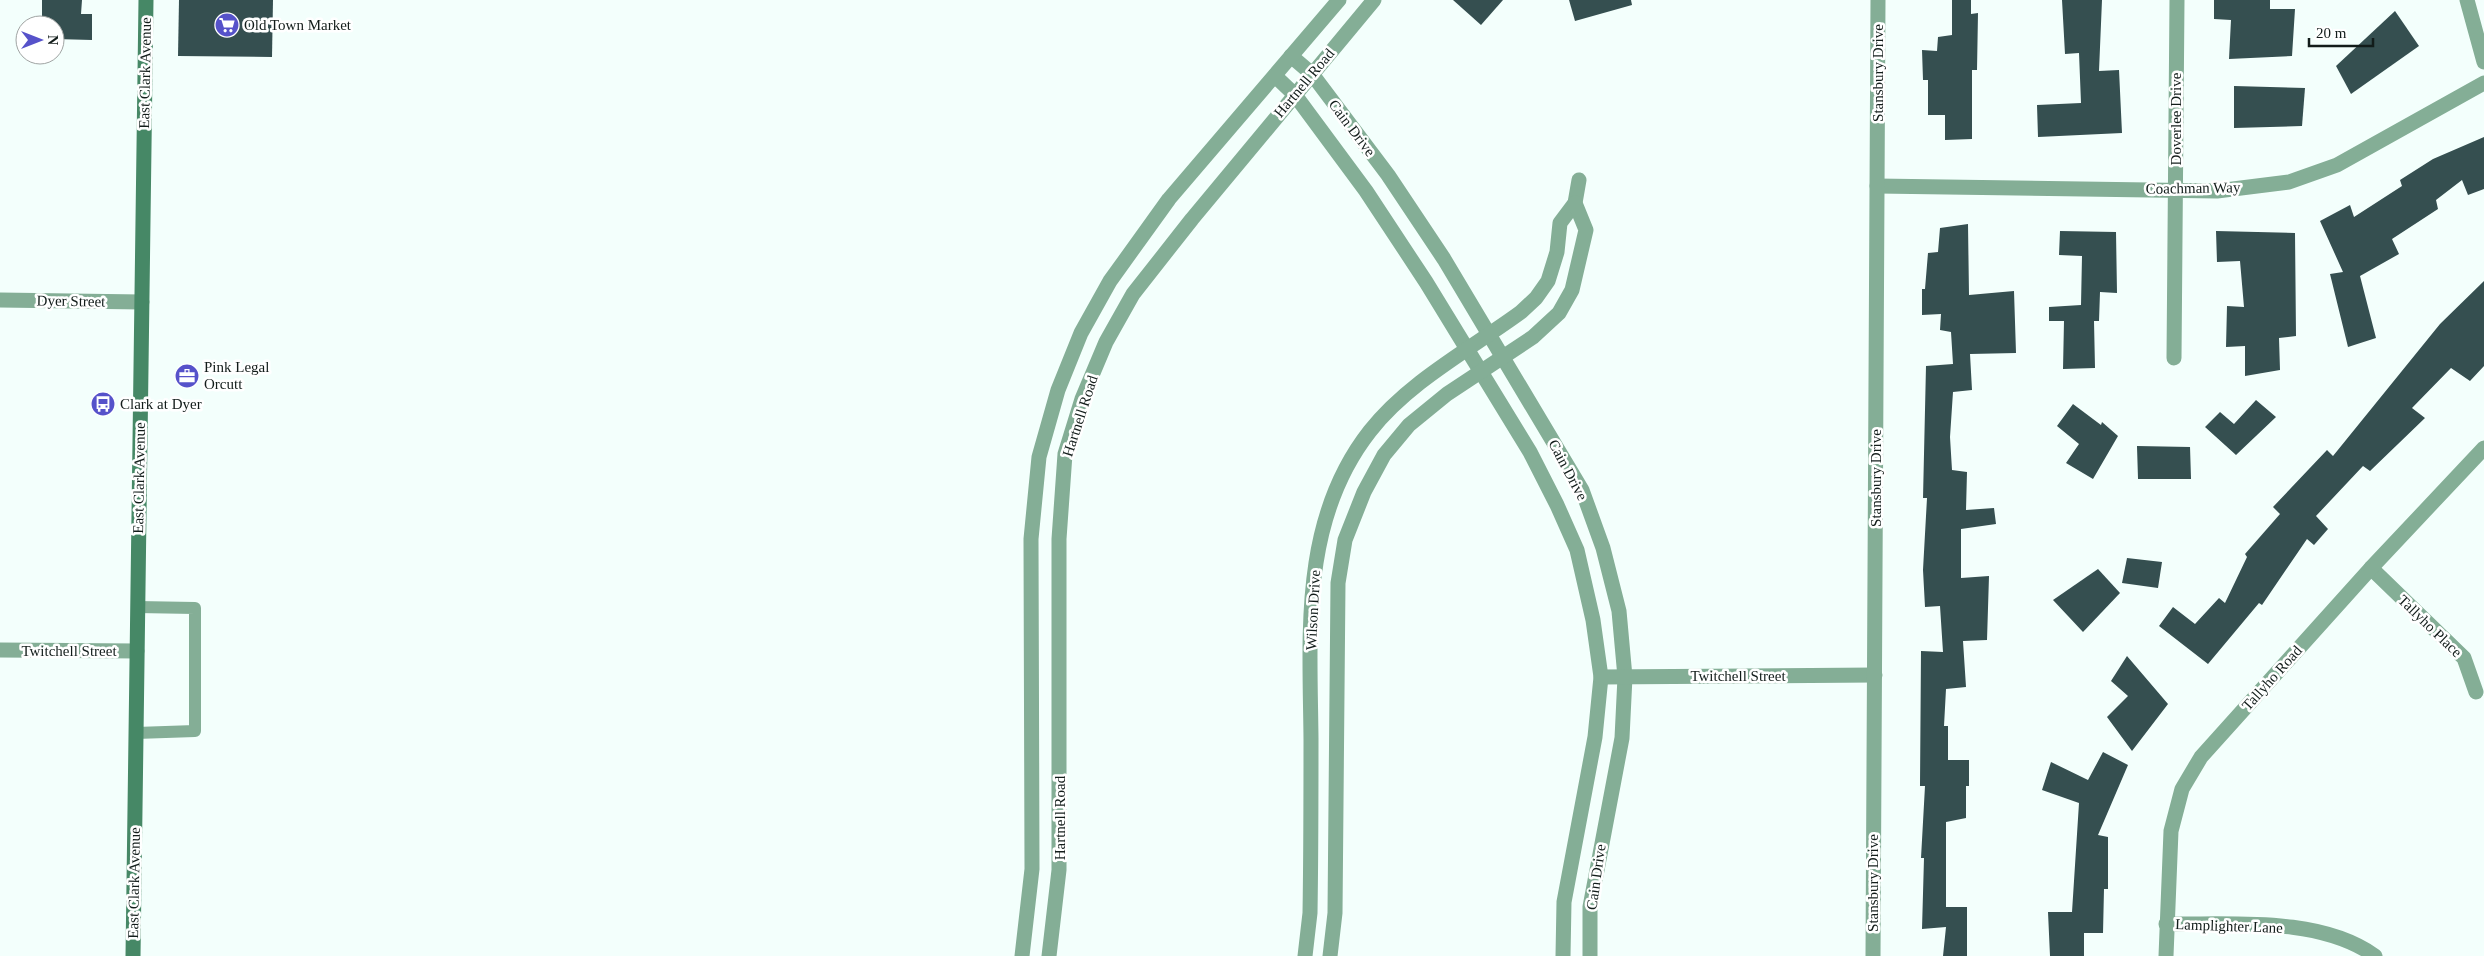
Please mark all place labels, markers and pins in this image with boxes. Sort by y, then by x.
supermarket icon: Old Town Market [214,12,240,38]
place label: Old Town Market [244,17,352,33]
place label: Pink Legal Orcutt [204,359,269,392]
office icon: Pink Legal Orcutt [174,363,200,389]
bus stop icon: Clark at Dyer [90,391,116,417]
place label: Clark at Dyer [120,396,202,412]

